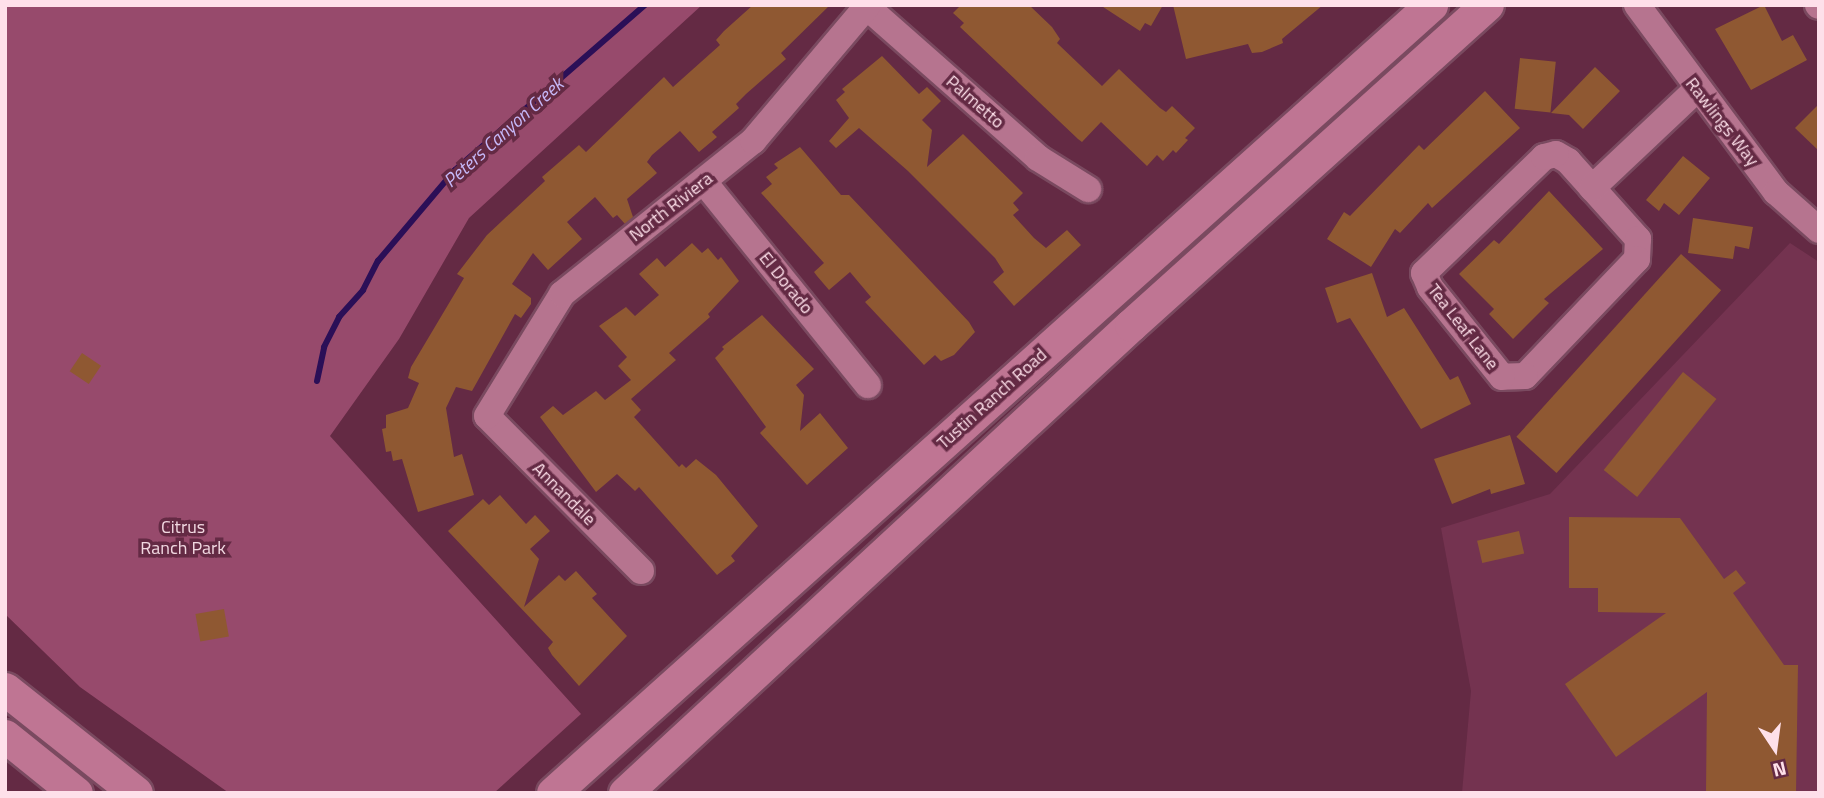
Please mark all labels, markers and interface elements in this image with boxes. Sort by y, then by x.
street label: Palmetto [942,71,1008,133]
water label: Peters Canyon Creek [438,72,568,192]
street label: Rawlings Way [1681,73,1763,171]
street label: North Riviera [625,168,717,246]
street label: El Dorado [754,248,818,318]
street label: Tea Leaf Lane [1423,280,1503,374]
street label: Tustin Ranch Road [933,344,1051,454]
street label: Annandale [528,458,600,530]
park label: Citrus Ranch Park [140,517,226,560]
north arrow [1740,714,1810,784]
text: N [1770,754,1790,786]

